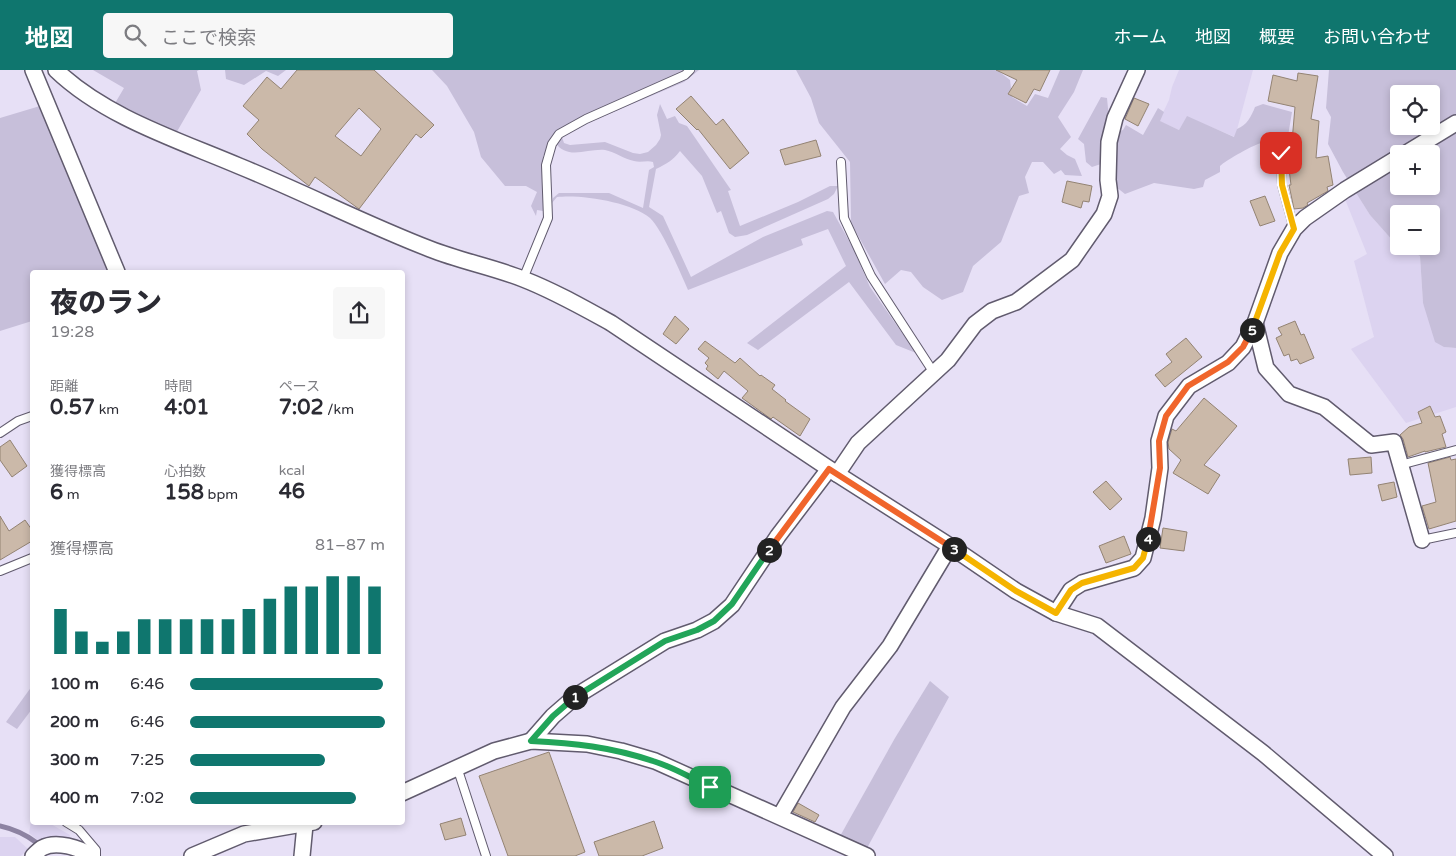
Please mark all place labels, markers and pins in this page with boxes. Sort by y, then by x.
pin [1260,132,1302,174]
pin: 5 [1240,318,1264,342]
pin: 4 [1136,526,1160,552]
pin: 3 [942,536,966,562]
pin: 2 [756,538,782,562]
pin: 1 [562,684,588,710]
pin [689,766,731,808]

